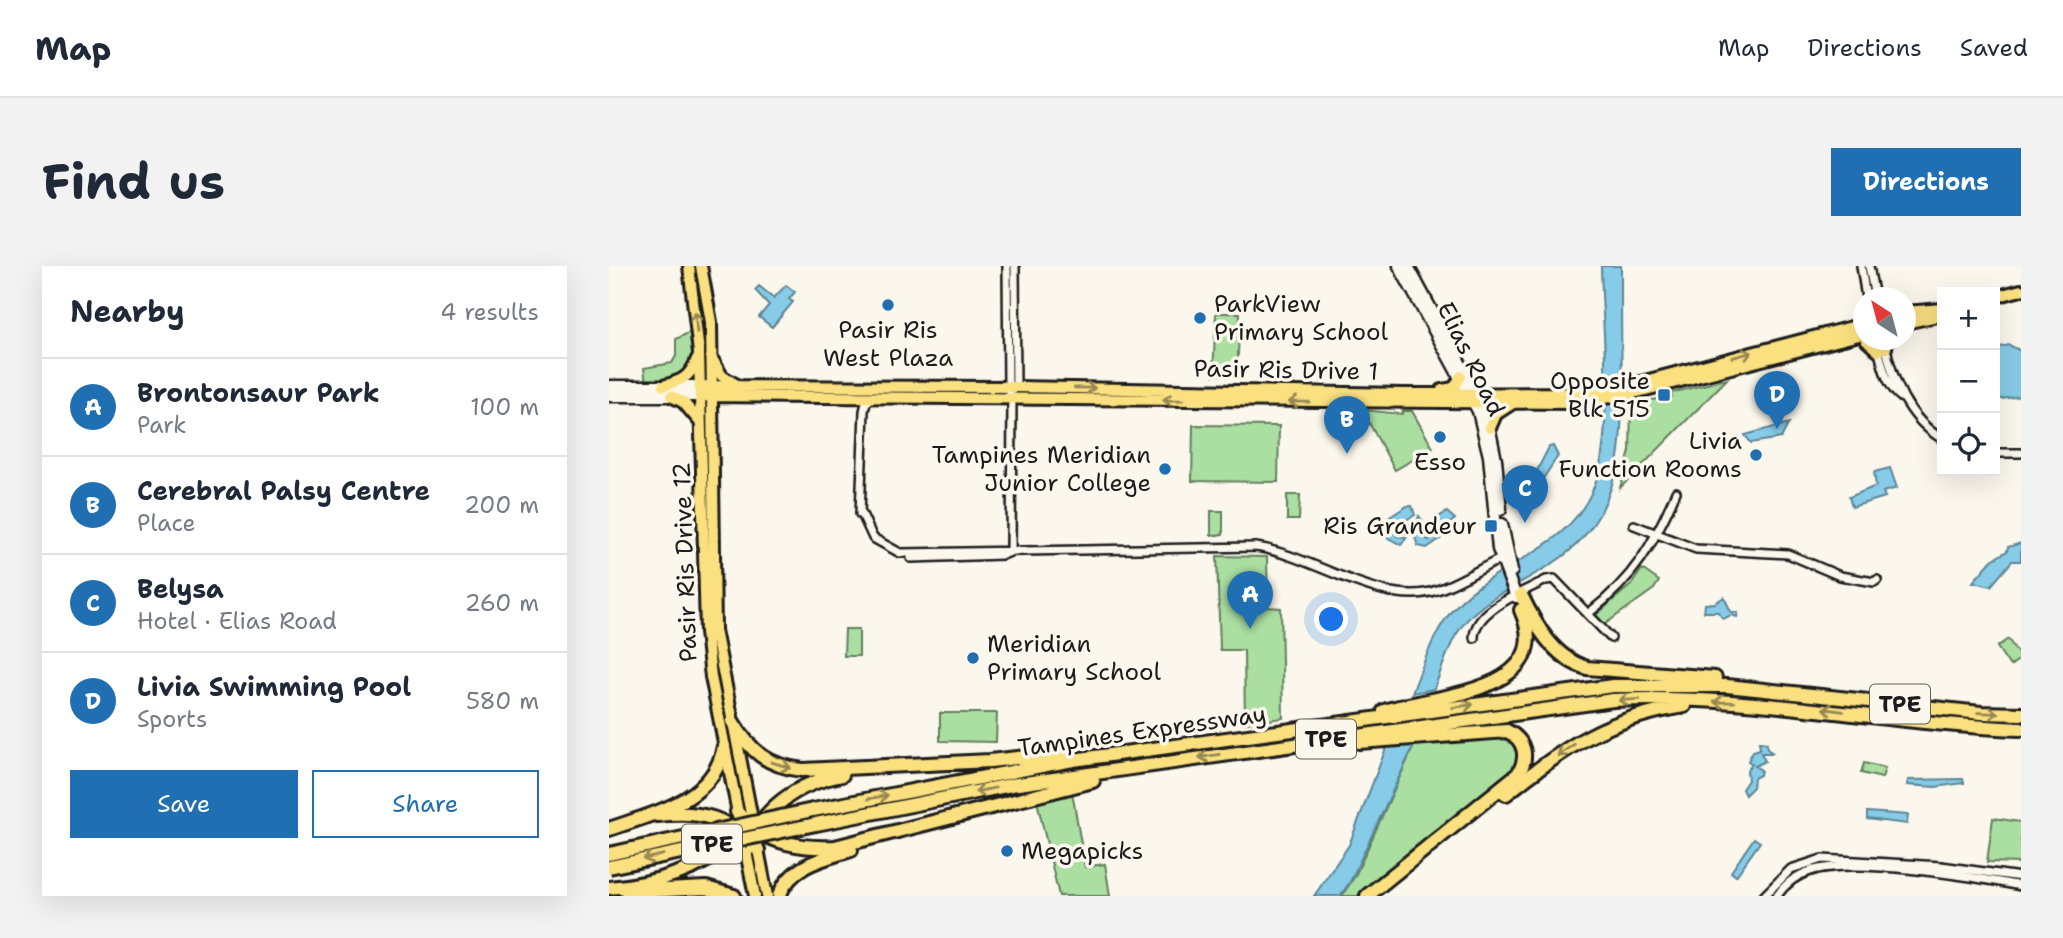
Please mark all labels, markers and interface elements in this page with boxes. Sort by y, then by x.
text: Map [35,26,111,71]
text: Map [1718,32,1769,64]
text: Directions [1807,32,1922,64]
text: Saved [1960,32,2028,64]
button: Directions [1831,148,2021,216]
text: Find us [42,149,225,215]
north arrow [1853,287,1916,350]
map controls [1937,287,2000,476]
button: + [1937,287,2000,350]
place label: ParkView Primary School [1214,288,1389,348]
text: Nearby [70,291,185,332]
text: 4 results [440,297,539,327]
marker: Pasir Ris West Plaza [880,297,896,313]
street label: Elias Road [1430,297,1512,421]
marker: ParkView Primary School [1192,310,1208,326]
one-way arrow [689,311,702,333]
place label: Pasir Ris West Plaza [823,314,953,374]
one-way arrow [1730,348,1753,361]
button: − [1937,350,2000,413]
street label: Pasir Ris Drive 1 [1193,352,1379,388]
place label: Opposite Blk 515 [1550,365,1650,425]
pin: D [1754,371,1800,429]
text: Brontonsaur Park [137,375,380,410]
one-way arrow [1073,381,1096,395]
marker: Opposite Blk 515 [1656,387,1672,403]
text: A [84,392,102,422]
text: 100 m [470,392,539,422]
one-way arrow [1161,393,1184,407]
one-way arrow [1288,395,1311,409]
pin: B [1324,396,1370,454]
text: Park [137,410,186,440]
button: locate [1937,413,2000,476]
place label: Livia Function Rooms [1559,425,1742,485]
marker: Esso [1432,429,1448,445]
place label: Tampines Meridian Junior College [932,439,1151,499]
place label: Esso [1414,446,1466,478]
marker: Livia Function Rooms [1748,447,1764,463]
street label: Pasir Ris Drive 12 [666,461,704,663]
marker: Tampines Meridian Junior College [1157,461,1173,477]
pin: C [1502,465,1548,523]
text: Cerebral Palsy Centre [137,473,430,508]
text: B [86,490,100,520]
text: 200 m [464,490,539,520]
text: Place [137,508,196,538]
place label: Ris Grandeur [1323,510,1477,542]
marker: Ris Grandeur [1483,518,1499,534]
text: Belysa [137,571,224,606]
pin: A [1227,571,1273,629]
text: C [86,588,100,618]
text: 260 m [465,588,539,618]
your location [1314,602,1348,636]
text: Hotel · Elias Road [137,606,337,636]
place label: Meridian Primary School [987,628,1162,688]
marker: Meridian Primary School [965,650,981,666]
text: Livia Swimming Pool [137,669,411,704]
road number: TPE [1870,684,1930,724]
text: D [85,686,101,716]
text: 580 m [466,686,539,716]
one-way arrow [1618,693,1641,706]
one-way arrow [1712,695,1735,709]
street label: Tampines Expressway [1016,698,1268,764]
one-way arrow [1451,699,1474,712]
text: Sports [137,704,208,734]
one-way arrow [1822,704,1845,717]
one-way arrow [1976,707,1999,720]
road number: TPE [1296,719,1356,758]
one-way arrow [1557,743,1576,757]
one-way arrow [1198,750,1221,763]
one-way arrow [770,760,792,773]
button: Save [70,770,298,838]
button: Share [312,770,539,838]
one-way arrow [974,784,997,797]
one-way arrow [866,790,889,803]
road number: TPE [682,824,742,864]
place label: Megapicks [1021,835,1143,867]
marker: Megapicks [999,843,1015,859]
one-way arrow [642,851,665,864]

